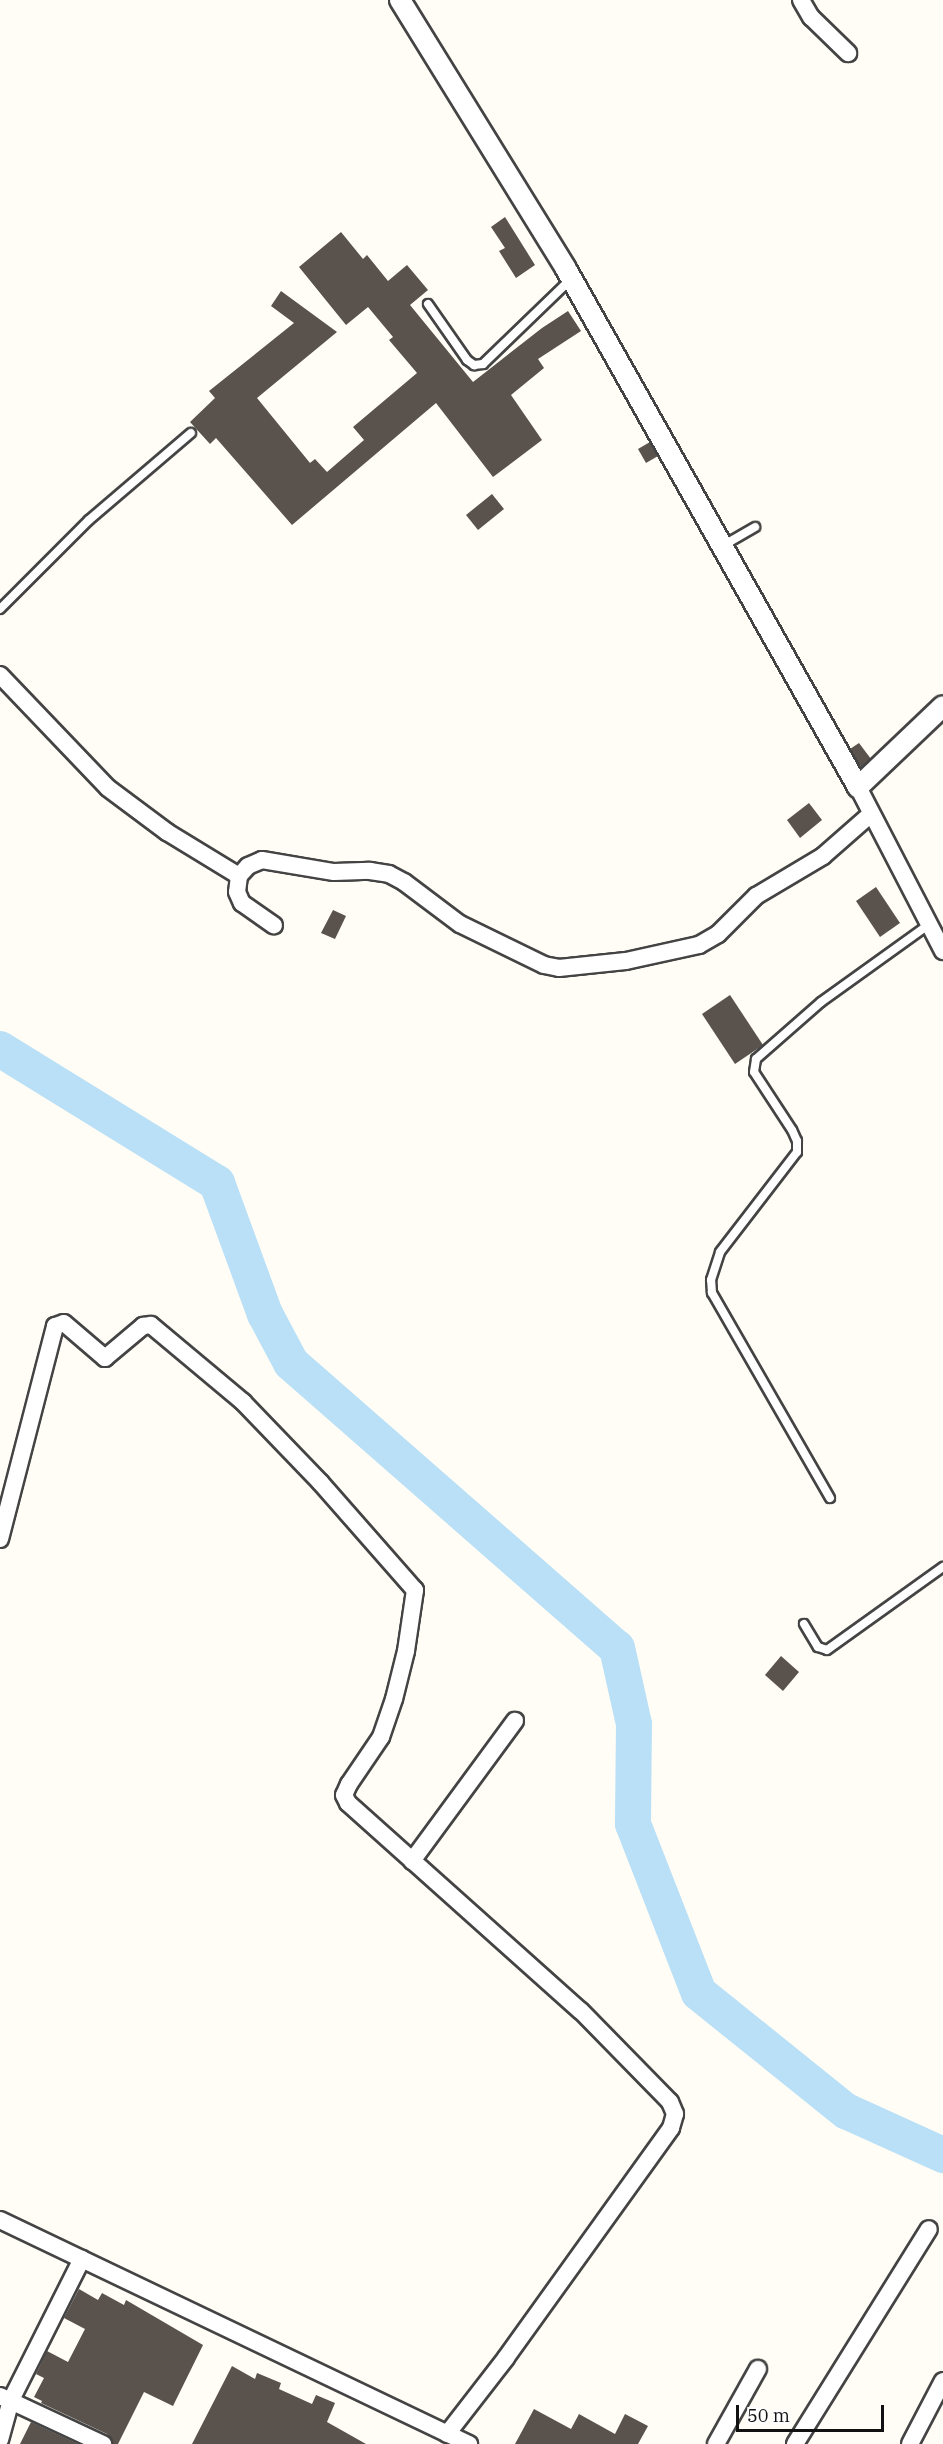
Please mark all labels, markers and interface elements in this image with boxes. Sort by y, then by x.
scale bar [739,2393,888,2431]
text: 50 m [747,2404,790,2427]

